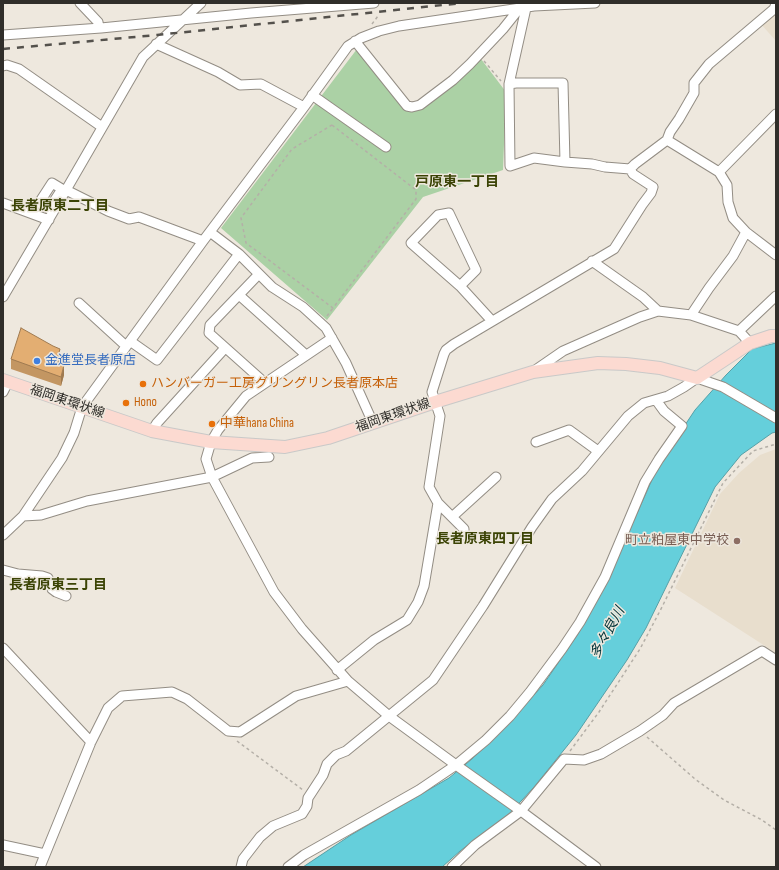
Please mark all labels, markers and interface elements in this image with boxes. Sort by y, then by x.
district label: 戸原東一丁目 [415,174,499,190]
district label: 長者原東二丁目 [11,198,109,214]
place label: 金進堂長者原店 [45,353,136,369]
marker: 金進堂長者原店 [32,356,42,366]
place label: ハンバーガー工房グリングリン長者原本店 [151,376,398,392]
marker: ハンバーガー工房グリングリン長者原本店 [138,379,148,389]
street label: 福岡東環状線 [28,382,106,422]
place label: Hono [134,395,157,411]
street label: 福岡東環状線 [354,396,432,436]
marker: Hono [121,398,131,408]
place label: 中華hana China [220,416,294,432]
marker: 中華hana China [207,419,217,429]
district label: 長者原東四丁目 [436,531,534,547]
place label: 町立粕屋東中学校 [625,533,729,549]
marker: 町立粕屋東中学校 [732,536,742,546]
district label: 長者原東三丁目 [9,577,107,593]
water label: 多々良川 [587,604,629,662]

